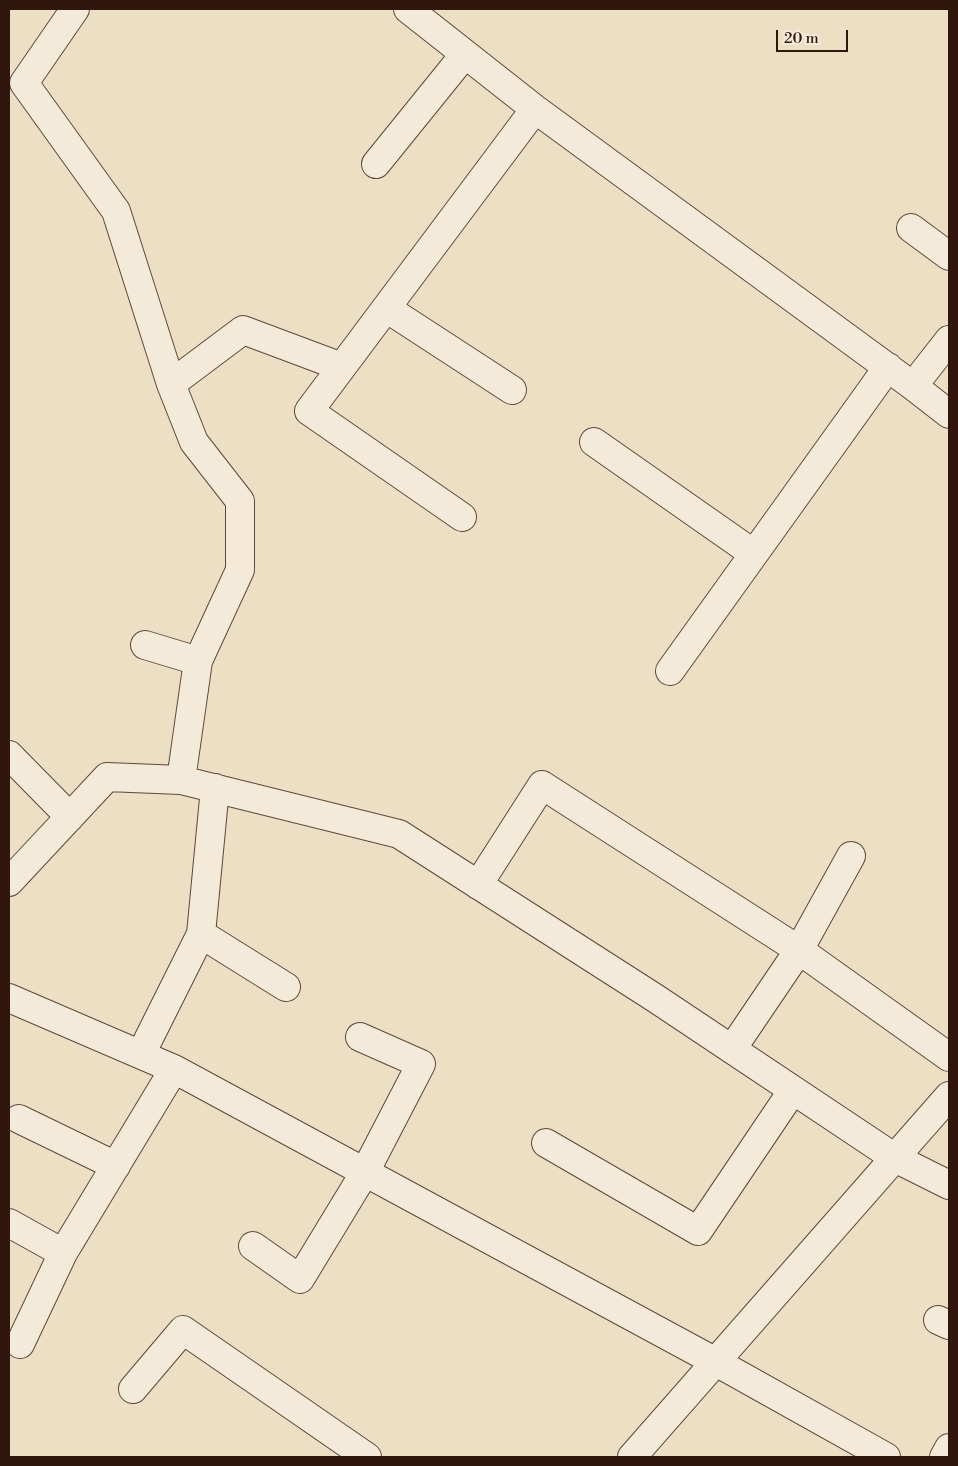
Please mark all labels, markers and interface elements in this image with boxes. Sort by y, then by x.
scale bar [778,20,850,52]
text: 20 m [784,29,819,48]

